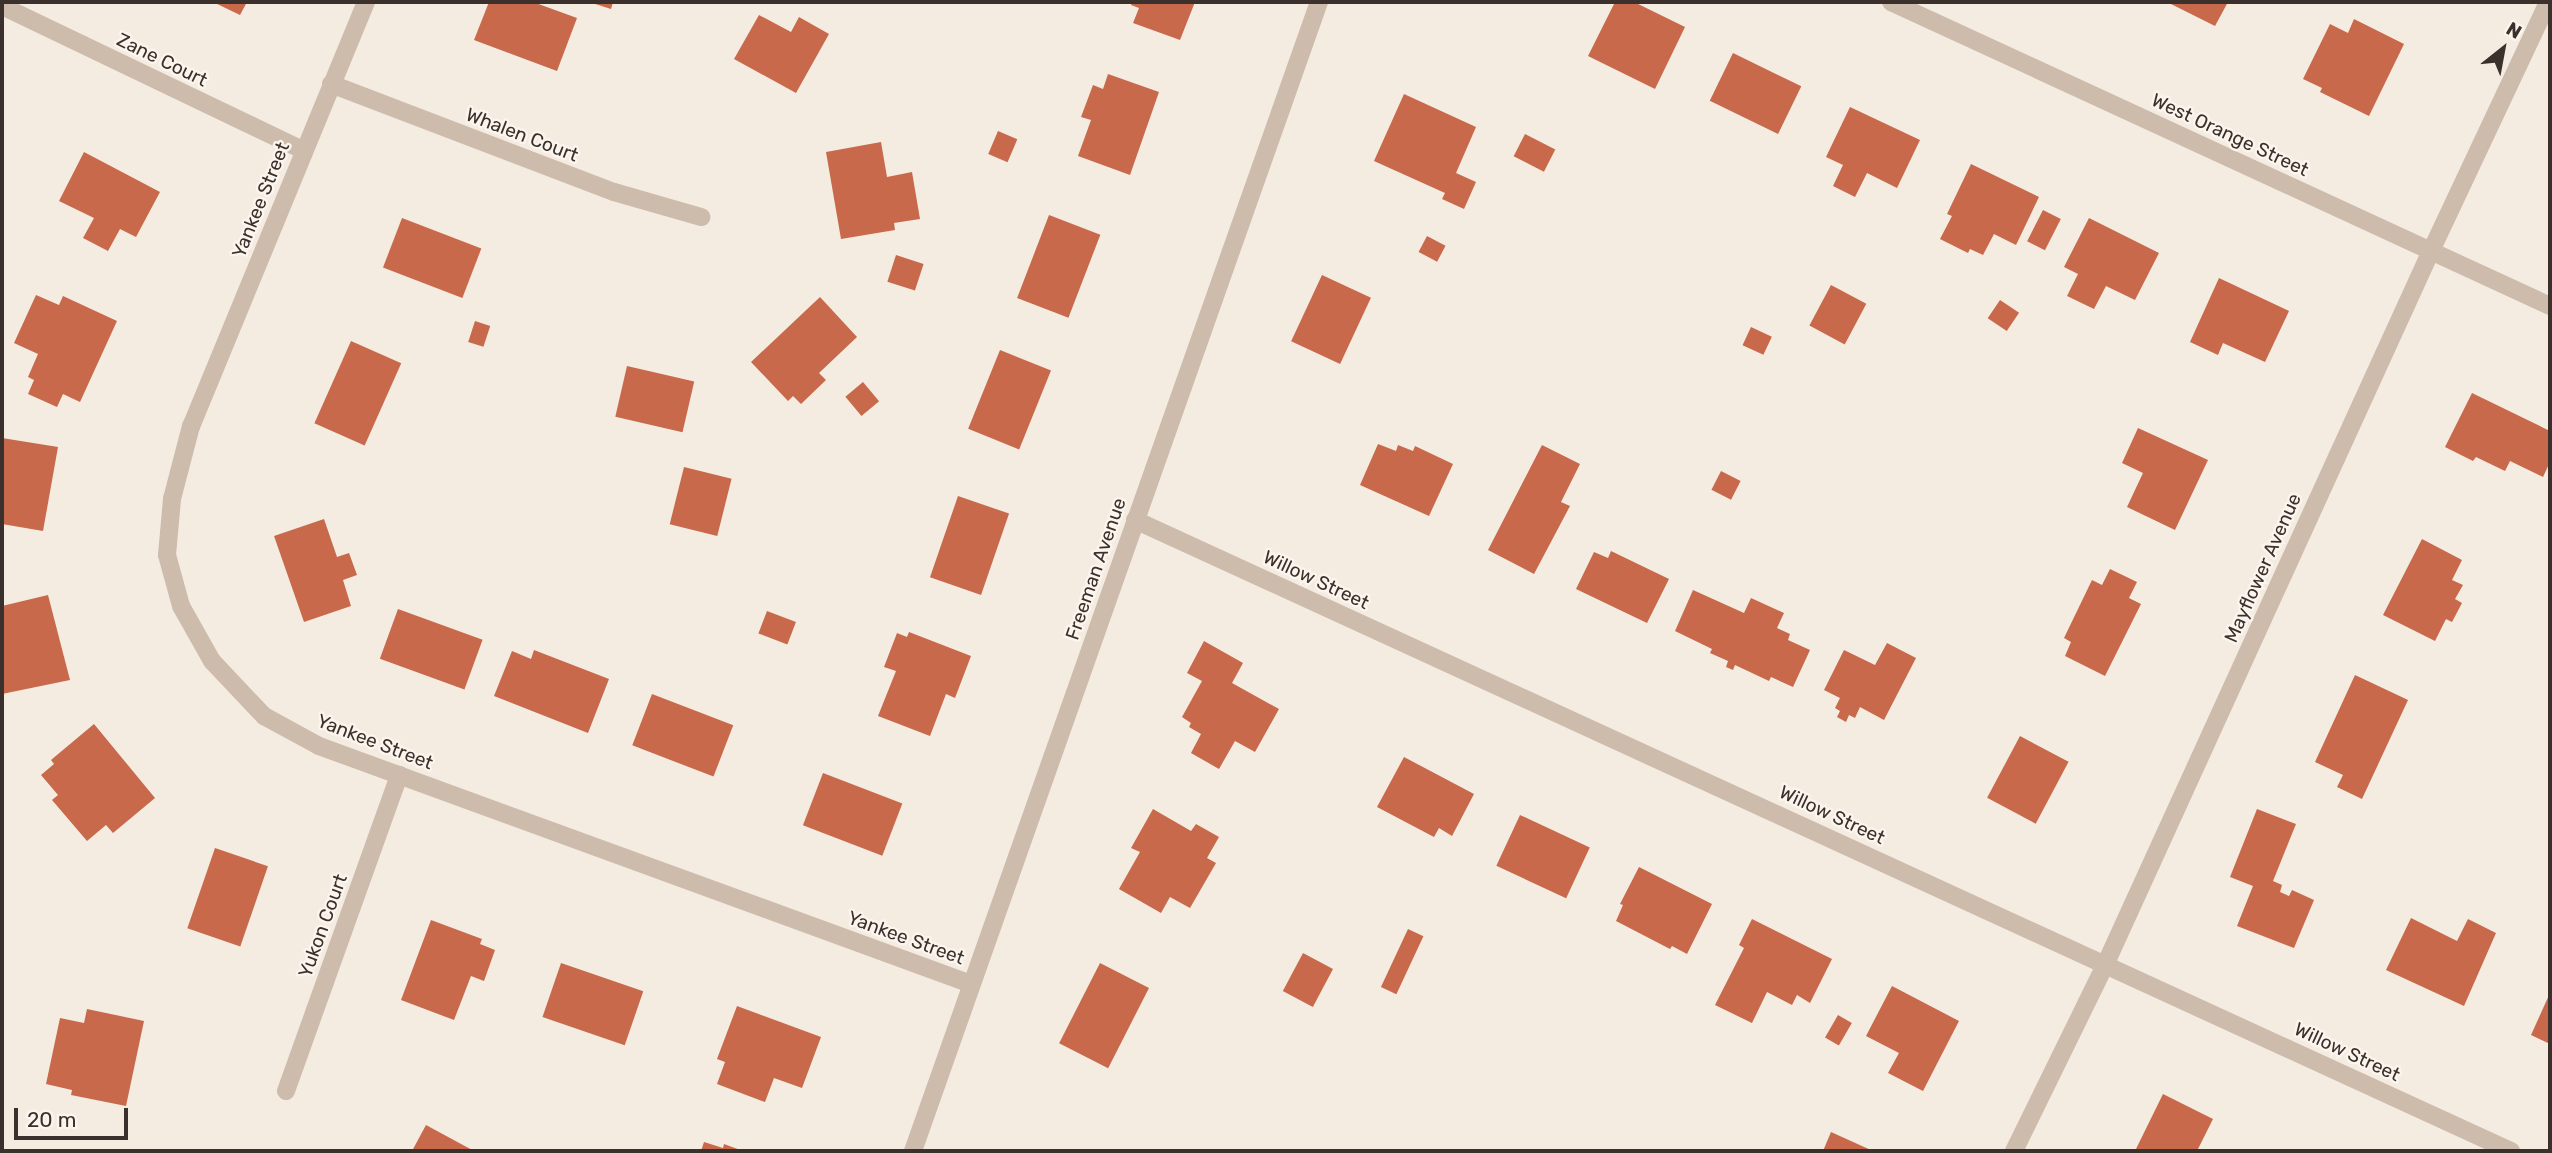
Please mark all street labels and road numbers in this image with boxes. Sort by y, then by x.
street label: Zane Court [113,28,211,92]
street label: West Orange Street [2148,89,2312,181]
street label: Whalen Court [463,103,581,167]
street label: Yankee Street [227,139,295,261]
street label: Mayflower Avenue [2220,489,2306,647]
street label: Freeman Avenue [1061,495,1131,643]
street label: Willow Street [1259,545,1373,615]
street label: Yankee Street [314,709,436,775]
street label: Willow Street [1775,780,1889,850]
street label: Yukon Court [294,871,352,981]
street label: Yankee Street [844,906,968,970]
street label: Willow Street [2290,1017,2404,1087]

